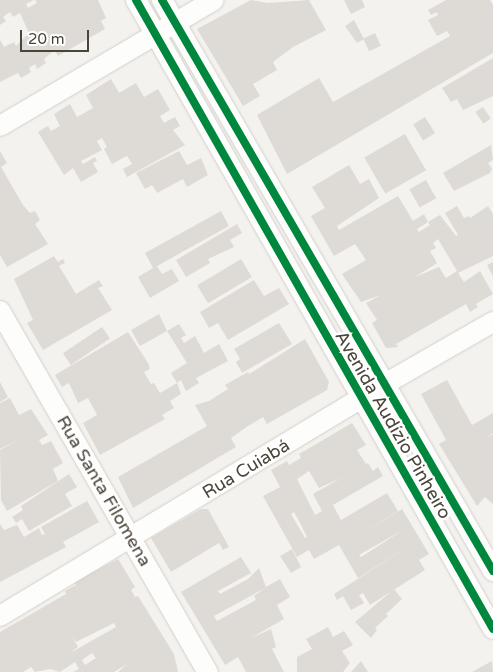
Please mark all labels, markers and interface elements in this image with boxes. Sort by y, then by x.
scale bar [22,20,91,52]
text: 20 m [28,30,65,48]
street label: Avenida Audízio Pinheiro [330,327,456,523]
street label: Rua Santa Filomena [52,412,156,570]
street label: Rua Cuiabá [198,435,294,503]

